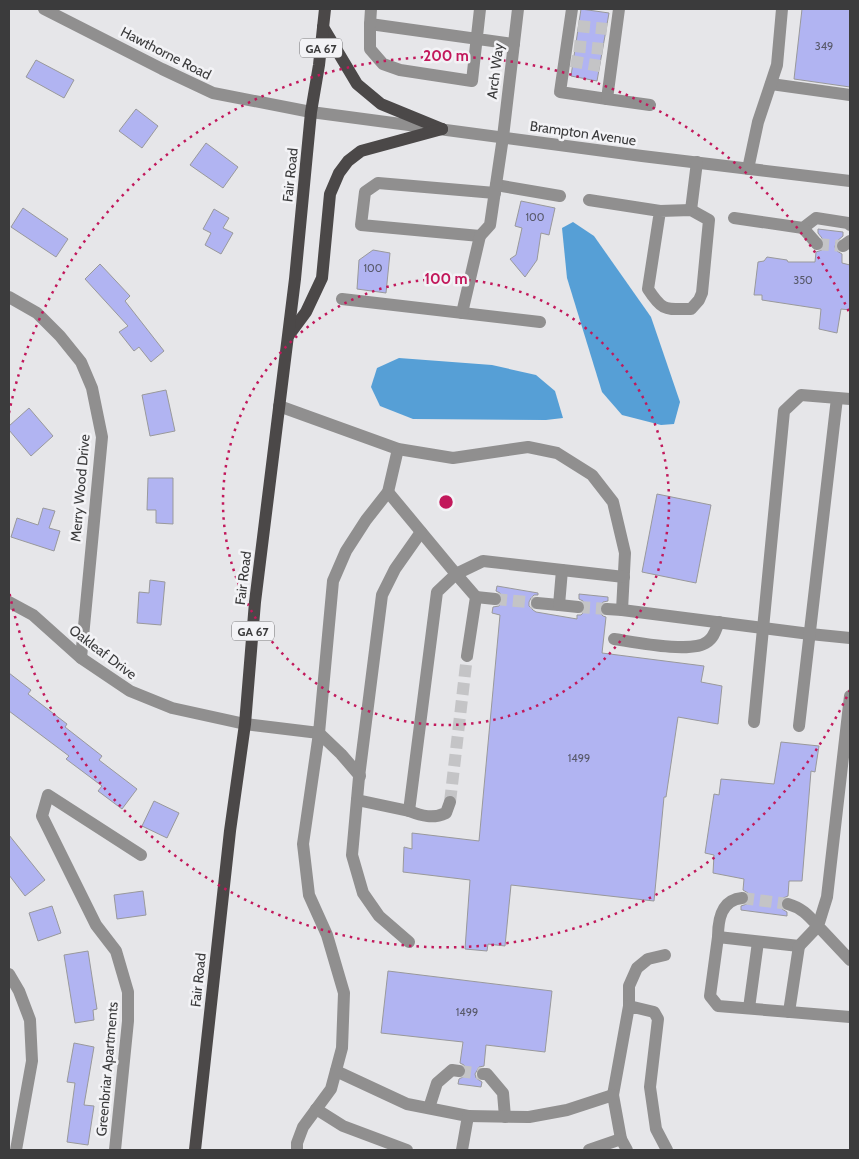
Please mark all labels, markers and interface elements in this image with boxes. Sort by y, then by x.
street label: Hawthorne Road [118,22,214,84]
road number: GA 67 [300,38,342,58]
house number: 349 [815,39,833,53]
street label: Arch Way [483,42,507,100]
text: 200 m [423,47,469,65]
street label: Brampton Avenue [529,117,637,149]
street label: Fair Road [278,147,302,203]
house number: 100 [526,210,545,224]
house number: 100 [364,261,383,275]
text: 100 m [424,270,468,288]
house number: 350 [793,273,813,287]
street label: Merry Wood Drive [66,433,94,543]
centre of rings [437,493,455,511]
street label: Fair Road [231,550,255,606]
street label: Oakleaf Drive [66,621,140,683]
road number: GA 67 [232,622,274,640]
house number: 1499 [568,751,590,765]
street label: Fair Road [186,952,210,1008]
street label: Greenbriar Apartments [92,1001,122,1137]
house number: 1499 [456,1005,478,1019]

